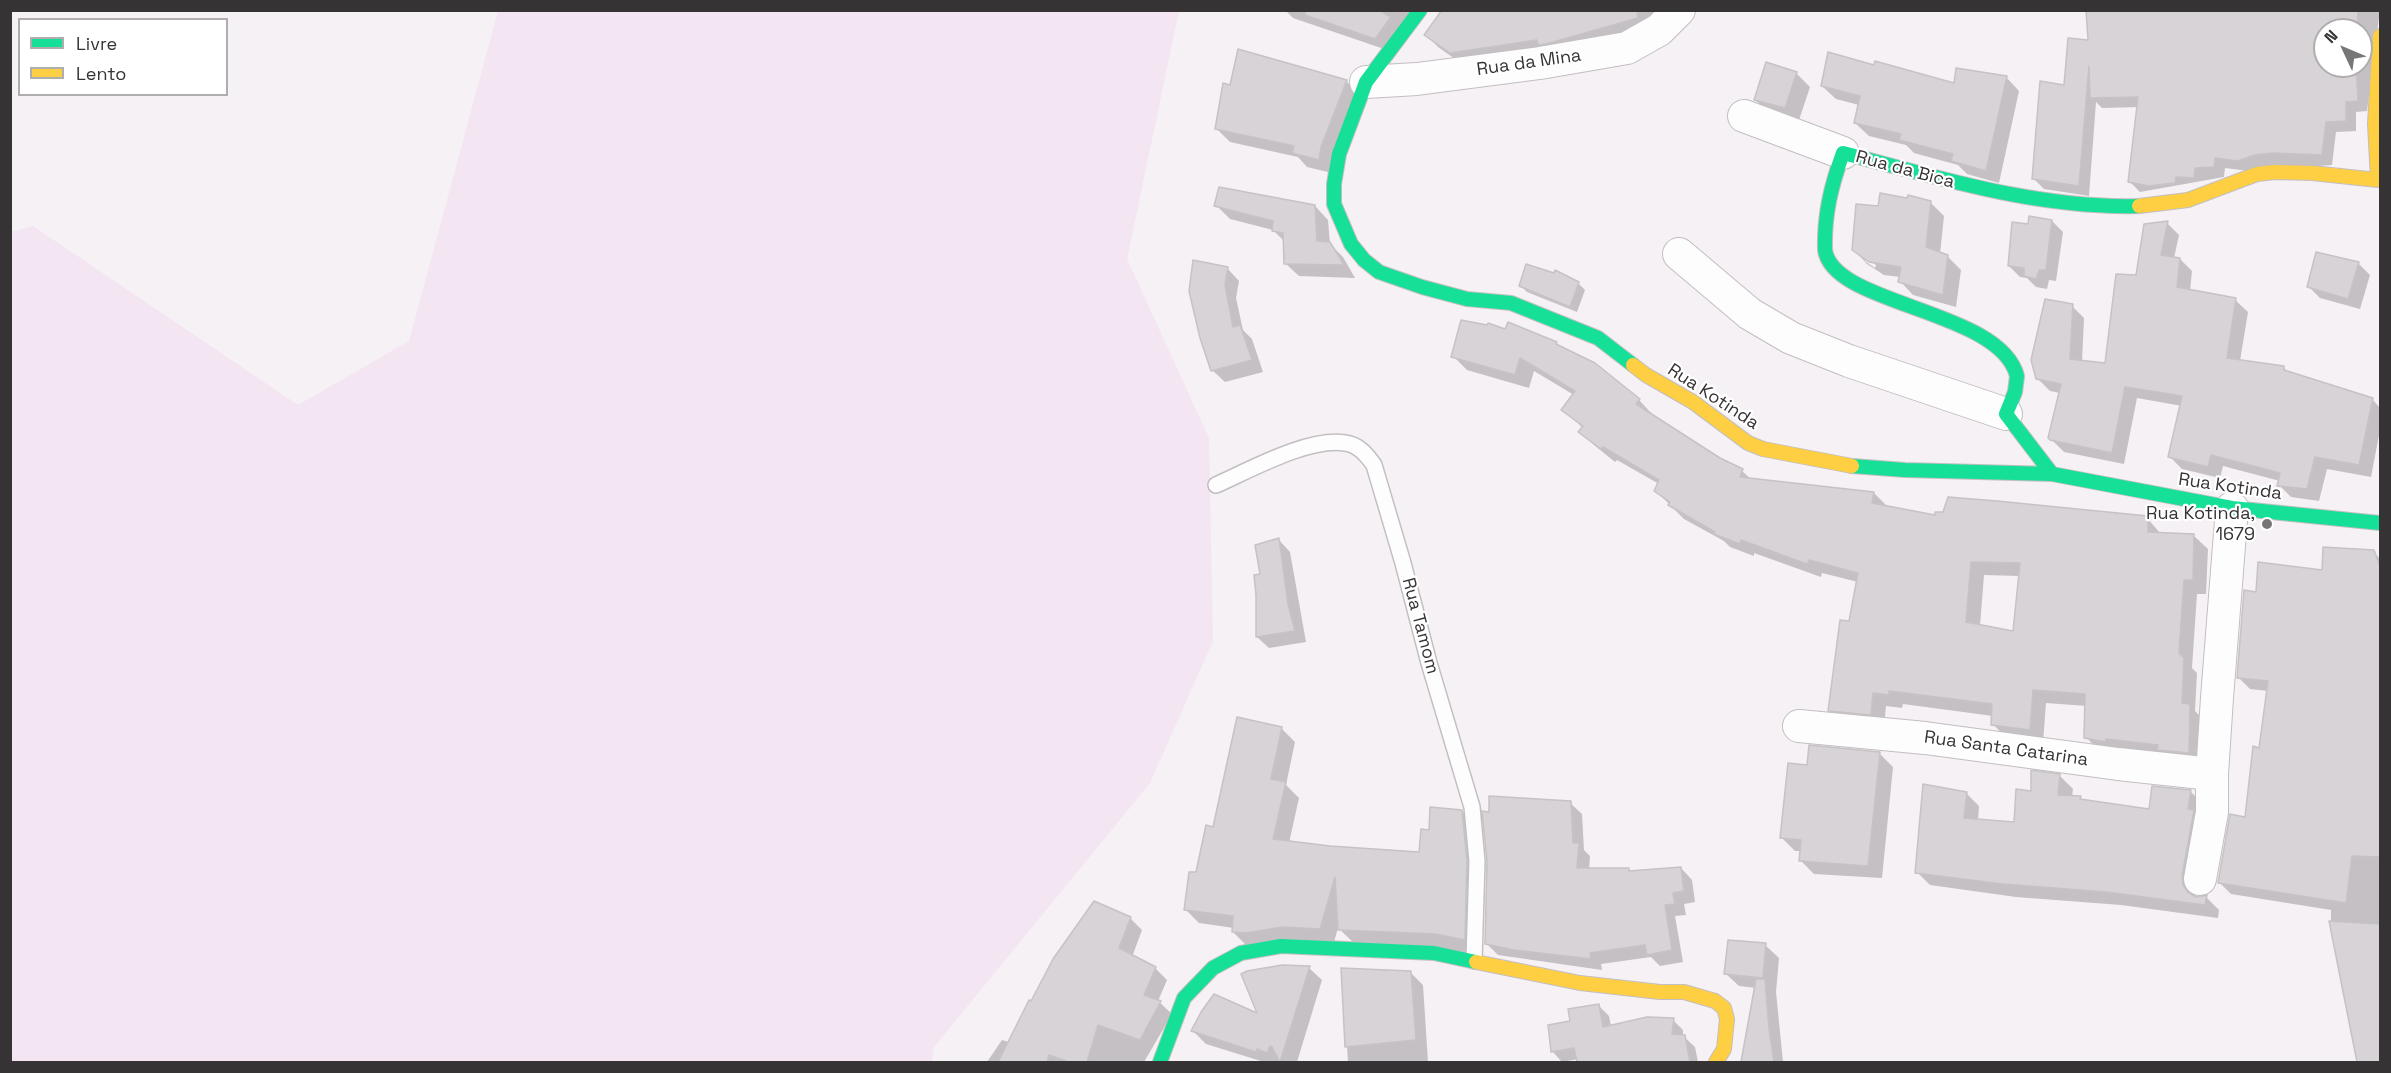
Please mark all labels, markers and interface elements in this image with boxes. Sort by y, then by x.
legend [18,18,228,96]
north arrow [2313,18,2373,78]
text: N [2320,25,2342,48]
text: Livre [76,32,117,55]
street label: Rua da Mina [1475,45,1583,81]
text: Lento [76,62,126,85]
street label: Rua da Bica [1853,146,1957,194]
street label: Rua Kotinda [1663,360,1763,434]
street label: Rua Kotinda [2177,469,2283,505]
place label: Rua Kotinda, 1679 [2146,503,2255,546]
marker: Rua Kotinda, 1679 [2260,517,2274,531]
street label: Rua Tamom [1397,575,1443,677]
street label: Rua Santa Catarina [1923,727,2089,771]

